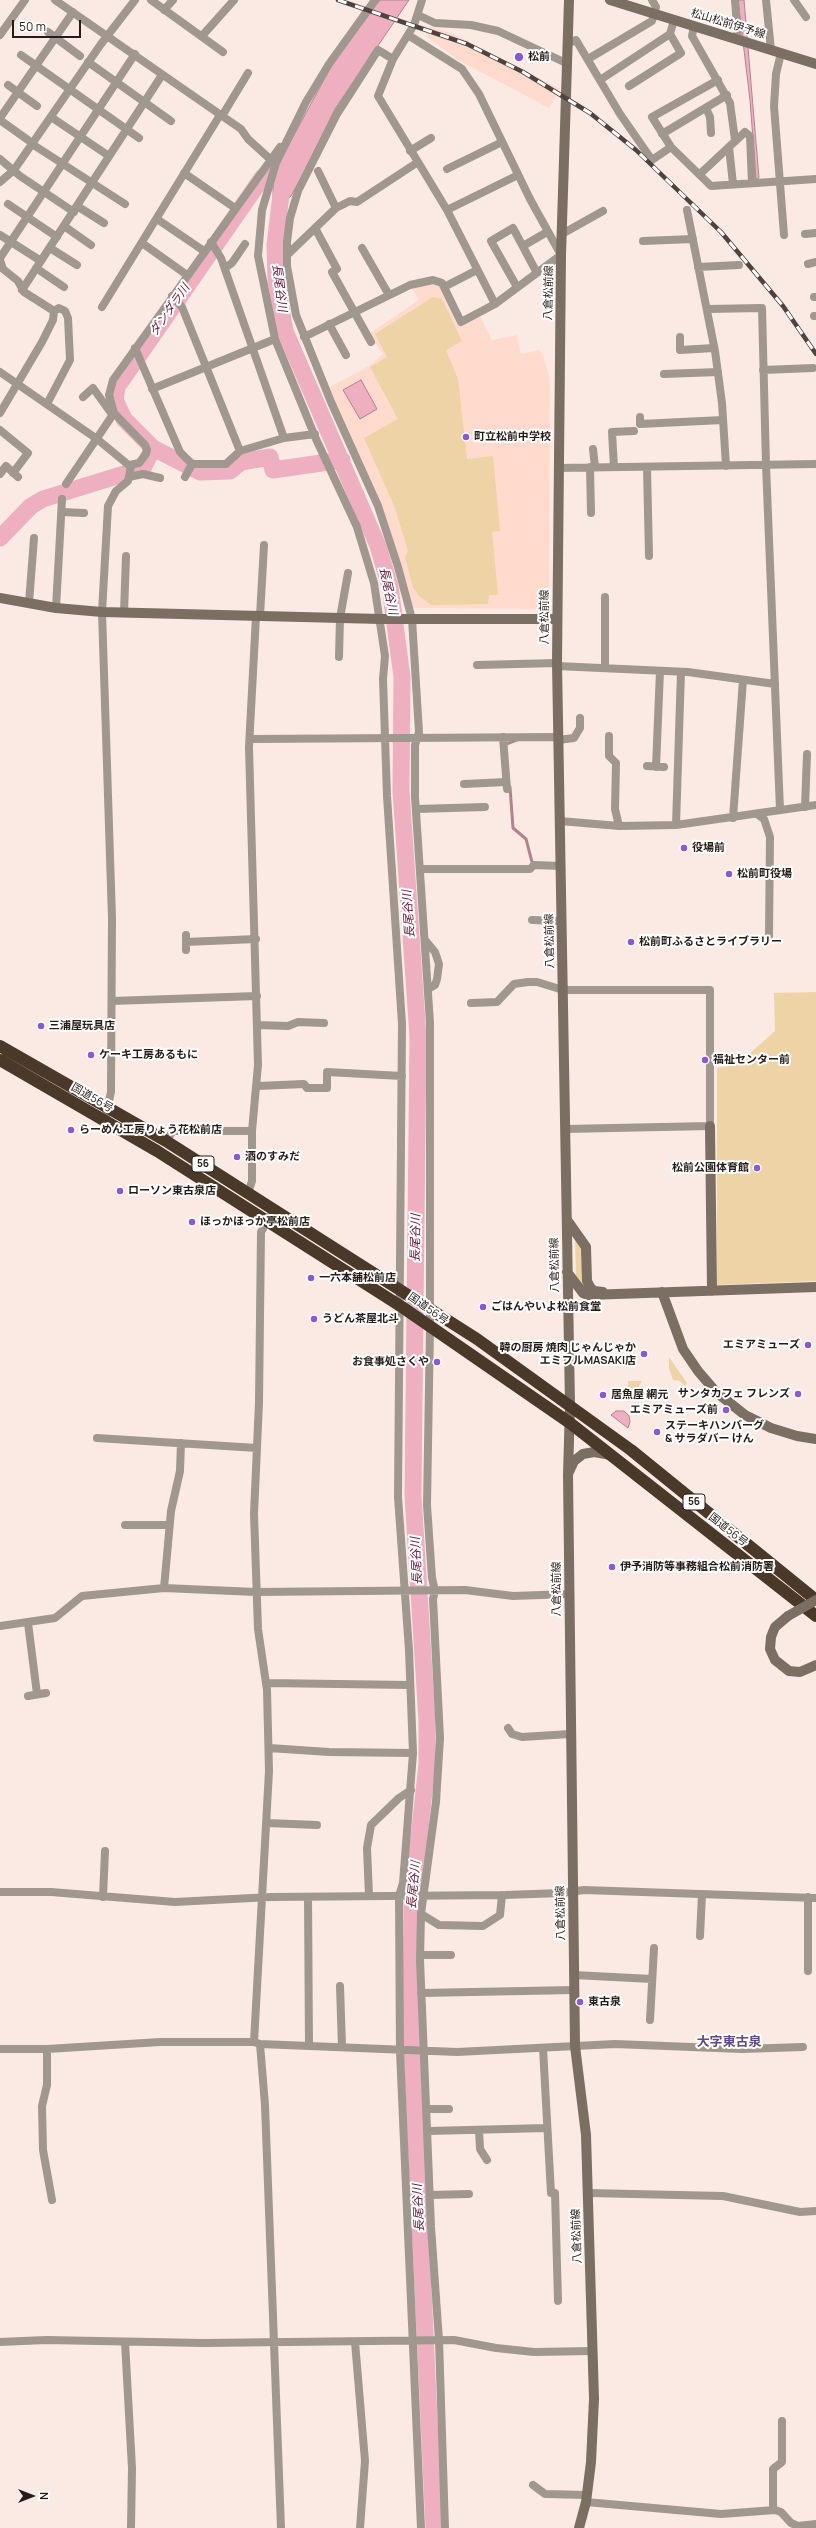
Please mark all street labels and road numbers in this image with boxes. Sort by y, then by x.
street label: 松山松前伊予線 [689,6,767,42]
street label: 八倉松前線 [542,265,556,321]
street label: 八倉松前線 [538,590,552,644]
street label: 八倉松前線 [543,913,557,969]
street label: 国道56号 [69,1081,115,1115]
road number: 56 [192,1156,214,1172]
street label: 八倉松前線 [548,1237,562,1293]
street label: 国道56号 [405,1290,451,1328]
road number: 56 [683,1494,705,1510]
street label: 国道56号 [706,1511,750,1549]
street label: 八倉松前線 [550,1562,564,1616]
street label: 八倉松前線 [554,1885,568,1941]
street label: 八倉松前線 [569,2208,585,2264]

